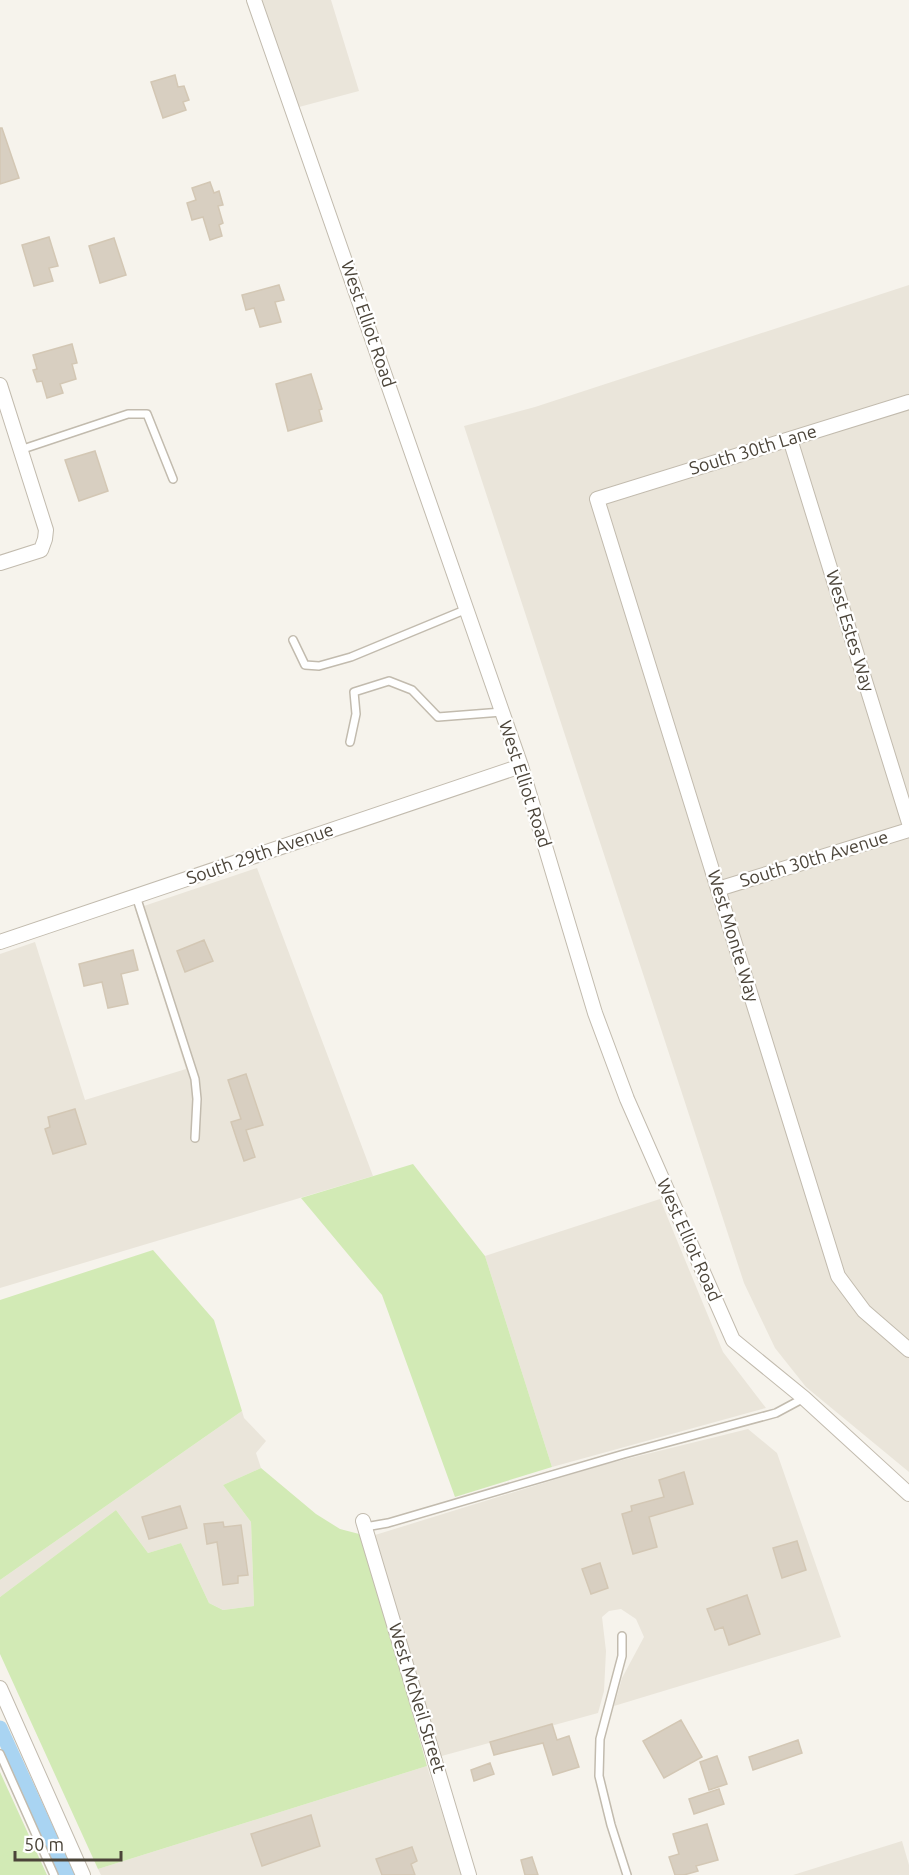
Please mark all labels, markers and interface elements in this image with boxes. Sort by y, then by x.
street label: West Elliot Road [338,258,400,390]
street label: South 30th Lane [687,420,819,478]
street label: West Estes Way [823,567,879,694]
street label: West Elliot Road [496,718,556,850]
street label: South 29th Avenue [184,819,336,888]
street label: South 30th Avenue [737,826,890,890]
street label: West Monte Way [704,867,764,1004]
street label: West Elliot Road [654,1175,726,1304]
street label: West McNeil Street [386,1620,450,1775]
scale bar [15,1824,122,1862]
text: 50 m [24,1834,64,1854]

